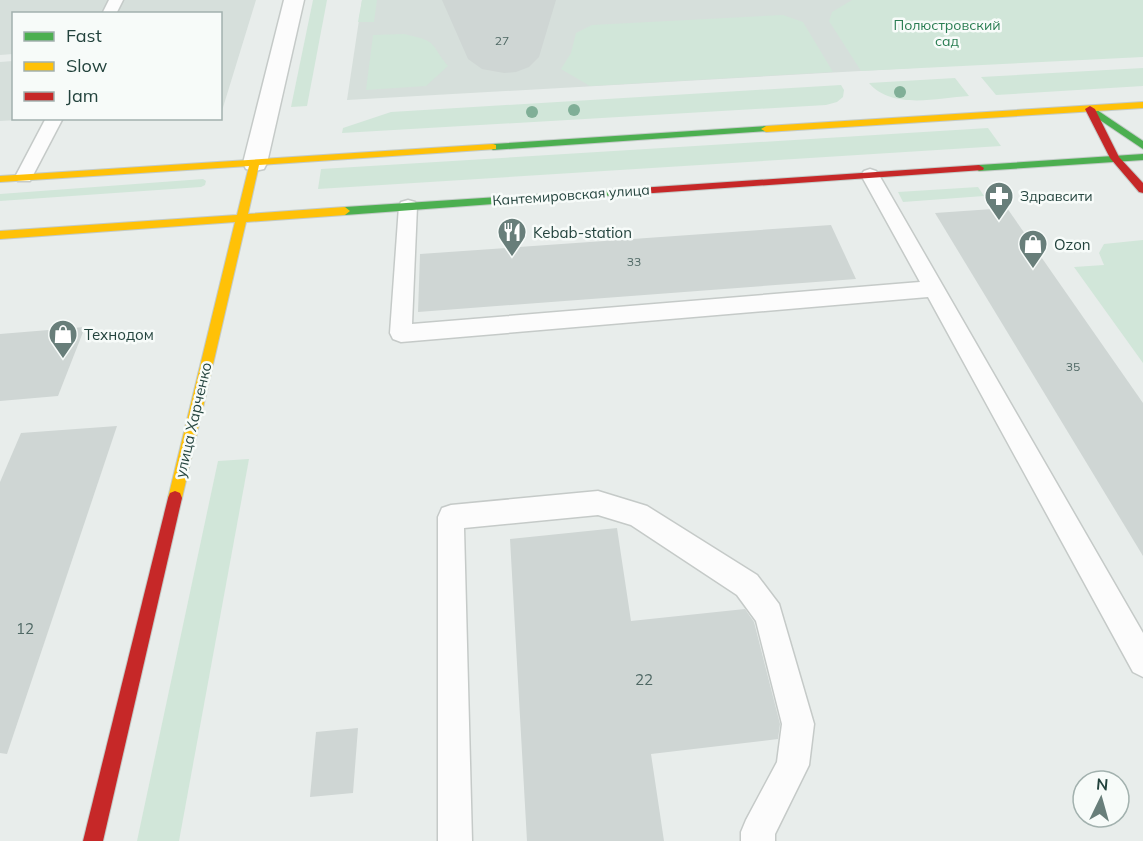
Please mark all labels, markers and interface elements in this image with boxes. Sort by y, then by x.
legend [12,12,222,120]
park label: Полюстровский сад [893,16,1001,50]
text: Fast [66,24,102,47]
house number: 27 [495,33,509,48]
text: Slow [66,54,108,77]
text: Jam [66,84,99,107]
pharmacy icon: Здравсити [983,180,1015,222]
street label: Кантемировская улица [492,181,650,209]
place label: Здравсити [1020,187,1093,205]
restaurant icon: Kebab-station [496,216,528,258]
place label: Kebab-station [533,223,632,242]
shop icon: Ozon [1017,228,1049,270]
place label: Ozon [1054,235,1091,254]
house number: 33 [627,254,641,269]
shop icon: Технодом [47,318,79,360]
place label: Технодом [84,325,154,344]
house number: 35 [1066,359,1080,374]
street label: улица Харченко [170,360,216,480]
house number: 12 [16,619,34,638]
house number: 22 [635,670,653,689]
north arrow [1071,769,1131,829]
text: N [1095,774,1109,795]

